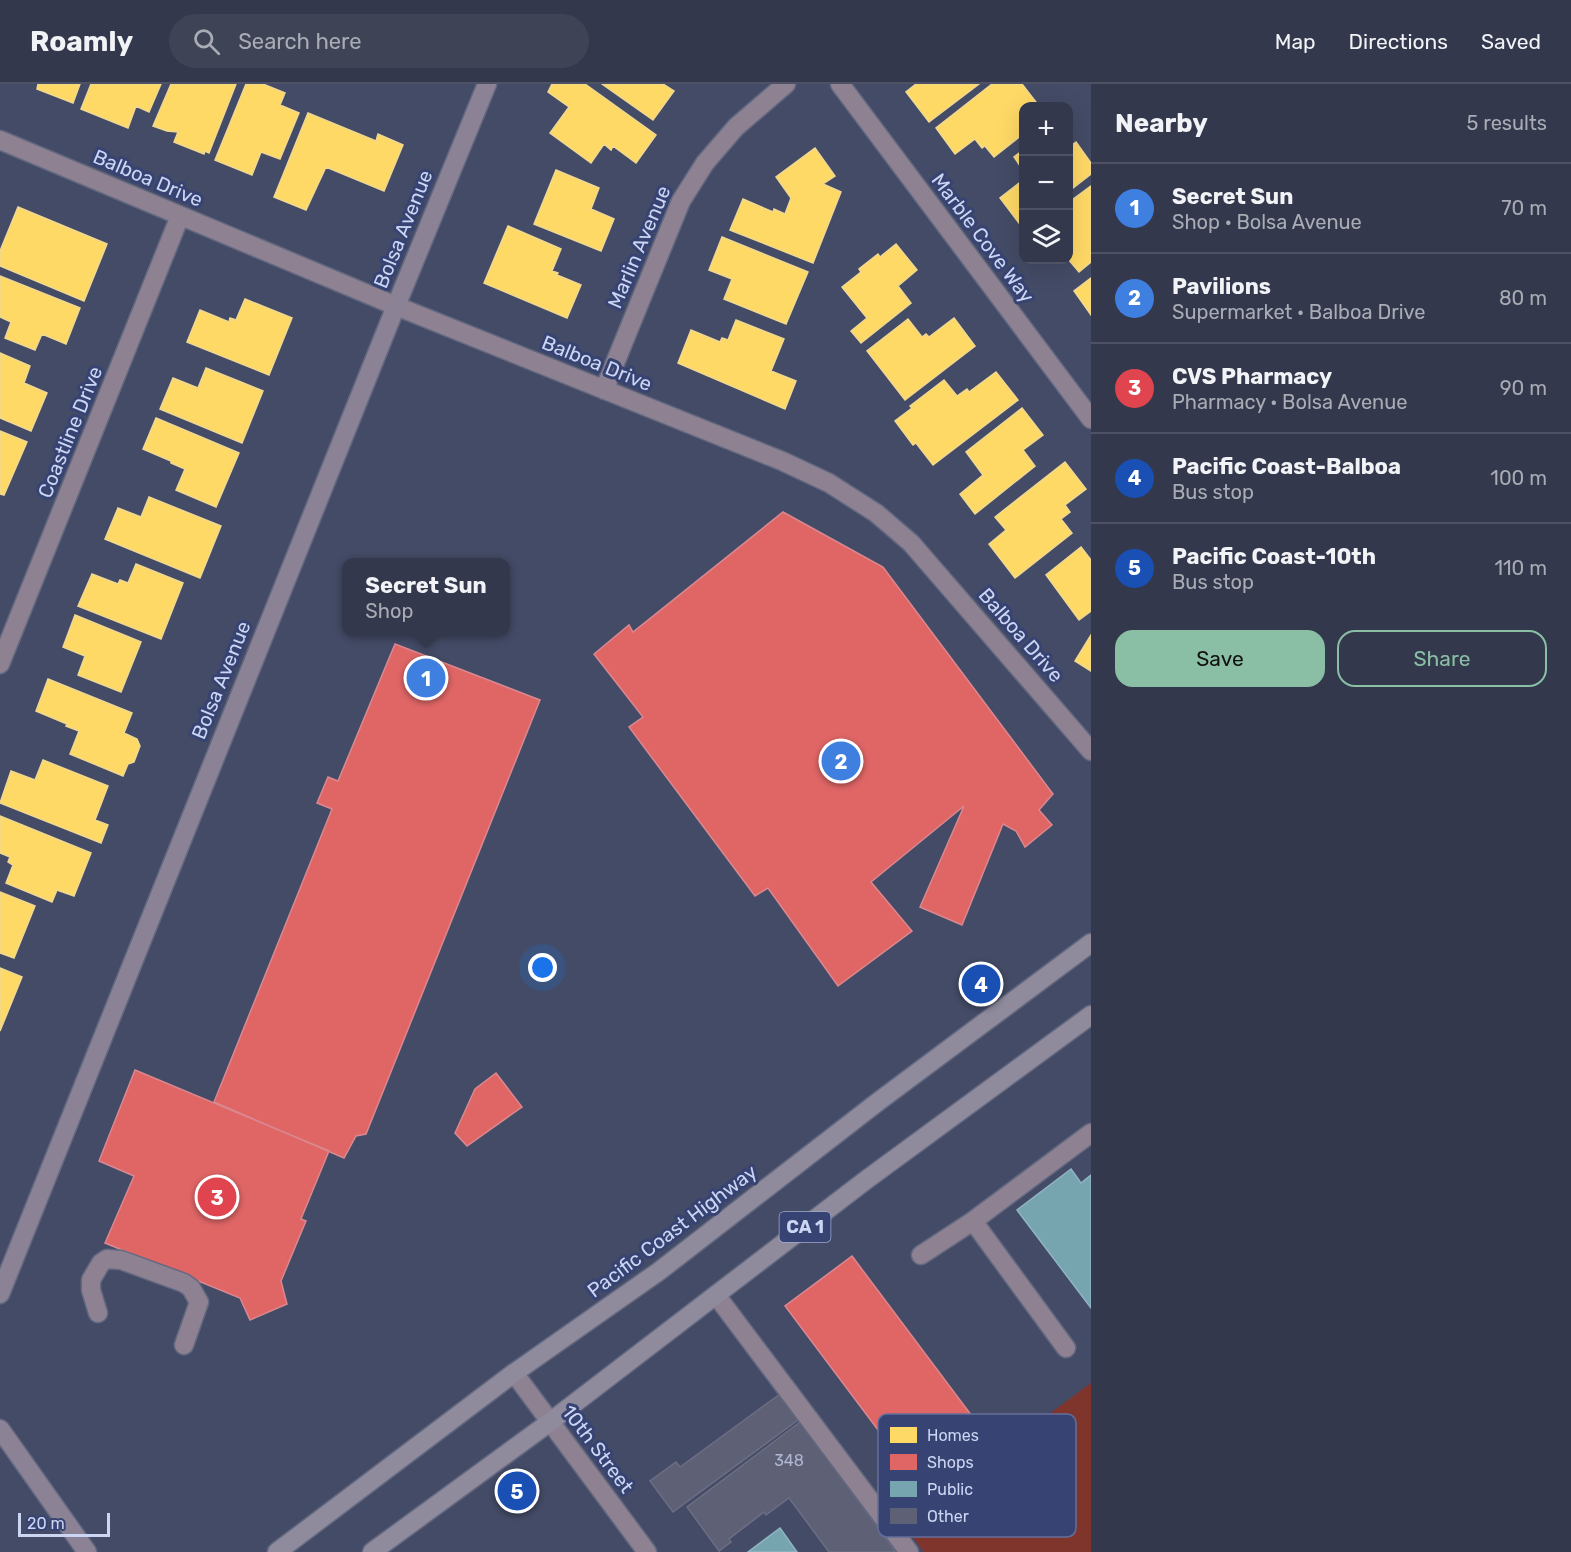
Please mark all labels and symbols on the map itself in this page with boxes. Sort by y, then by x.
street label: Balboa Drive [90,144,206,212]
street label: Bolsa Avenue [368,166,438,292]
street label: Marble Cove Way [927,169,1039,307]
street label: Marlin Avenue [602,182,676,312]
street label: Balboa Drive [538,330,656,396]
street label: Coastline Drive [33,363,107,501]
street label: Balboa Drive [974,583,1068,687]
street label: Bolsa Avenue [186,617,256,743]
pin: 1 [406,656,446,700]
pin: 2 [822,738,860,784]
your location [528,953,557,982]
pin: 4 [962,962,1000,1006]
street label: Pacific Coast Highway [583,1159,761,1303]
pin: 3 [198,1174,236,1220]
road number: CA 1 [780,1212,830,1242]
street label: 10th Street [557,1400,639,1498]
legend [878,1414,1076,1537]
text: Homes [927,1426,979,1445]
house number: 348 [774,1451,804,1470]
text: Shops [927,1453,974,1472]
pin: 5 [498,1468,536,1514]
text: Public [927,1480,973,1499]
text: Other [927,1507,969,1526]
scale bar [18,1510,110,1538]

